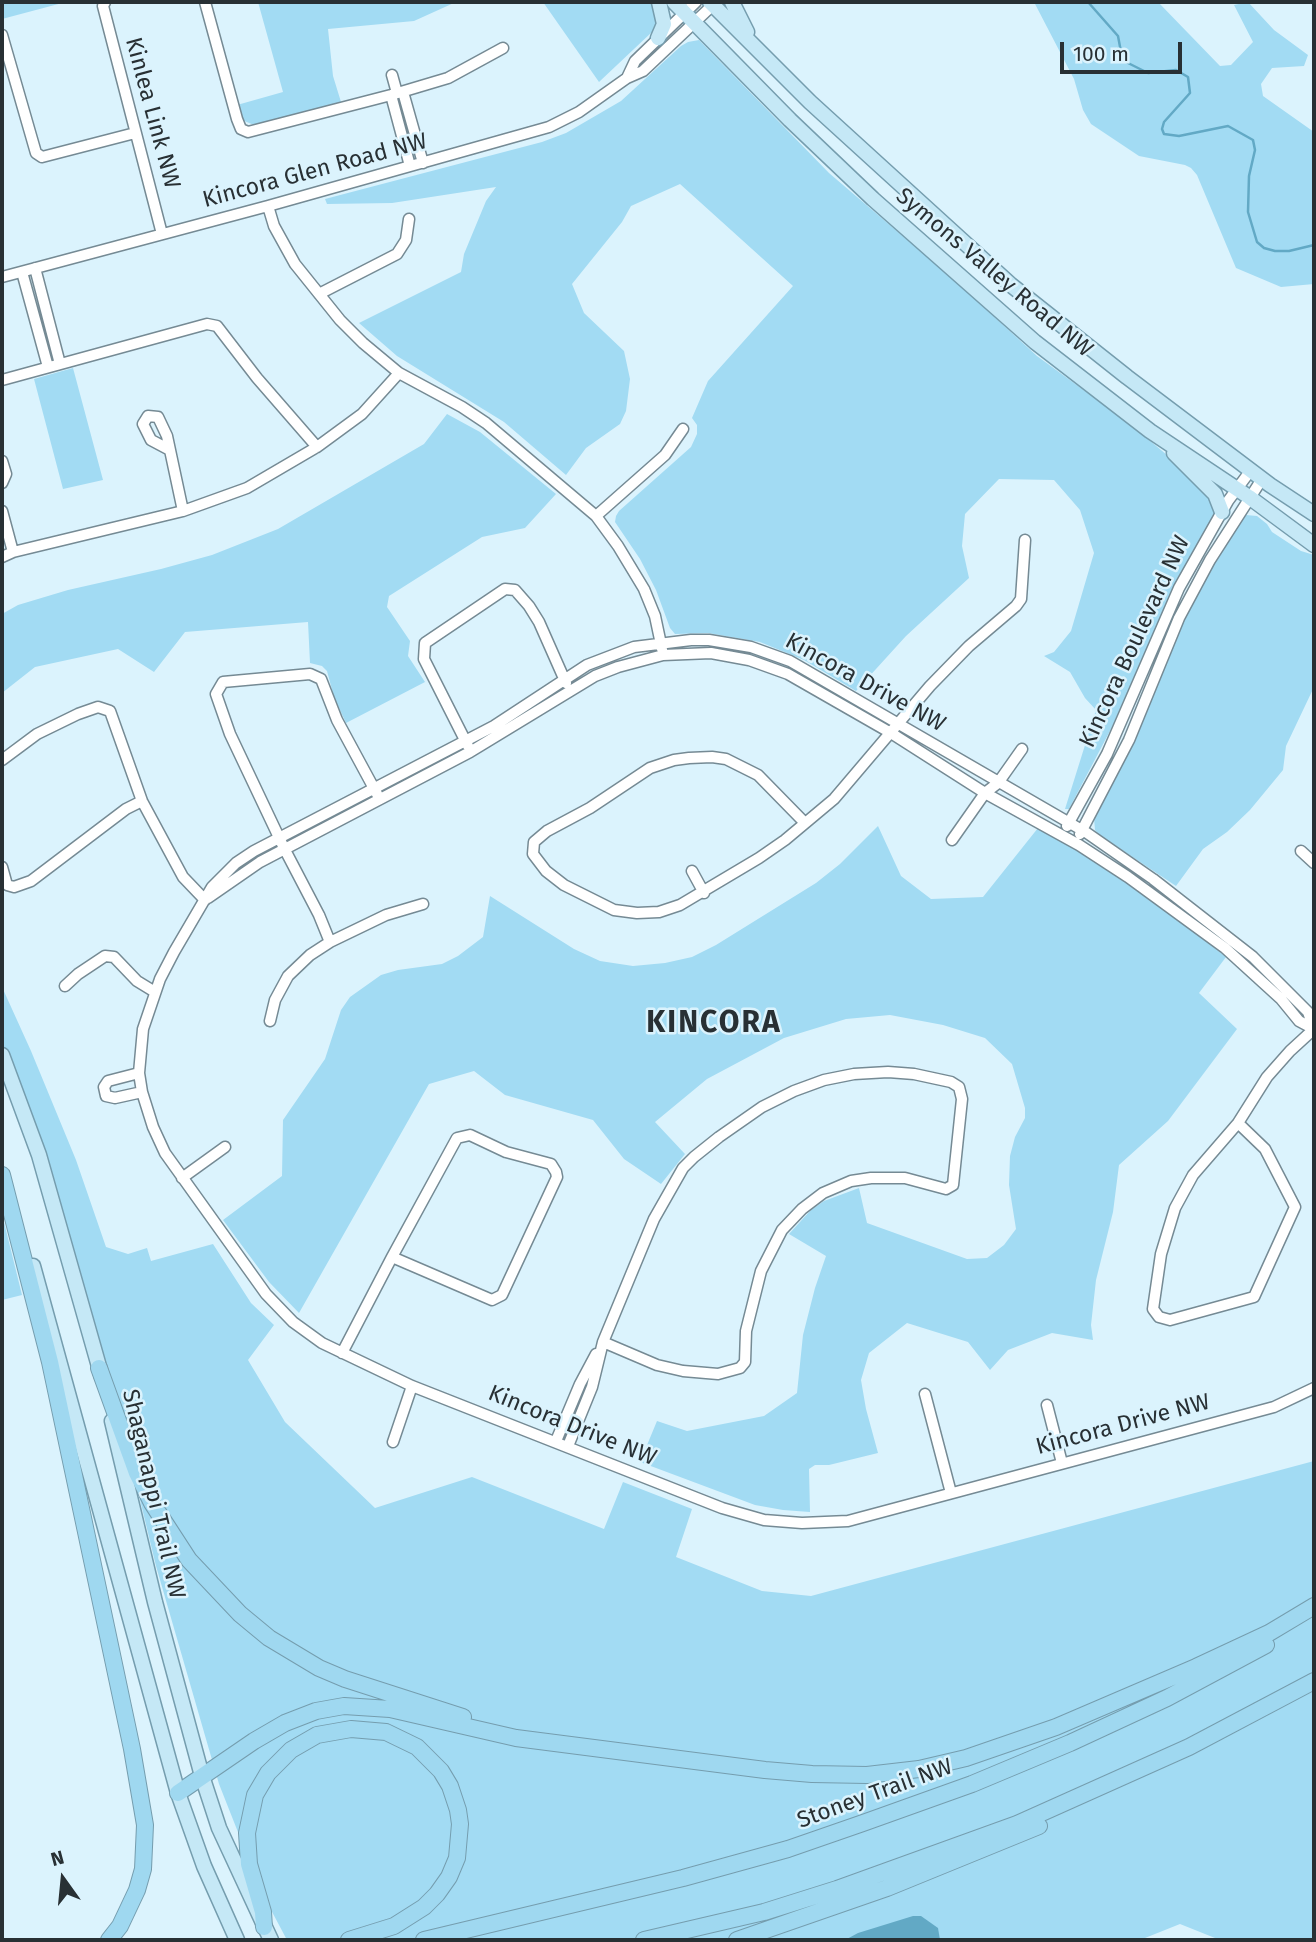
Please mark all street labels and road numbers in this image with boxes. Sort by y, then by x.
street label: Kinlea Link NW [119,35,185,191]
street label: Kincora Glen Road NW [200,128,430,214]
street label: Symons Valley Road NW [890,183,1098,363]
street label: Kincora Boulevard NW [1074,532,1196,752]
street label: Kincora Drive NW [780,628,950,738]
street label: Kincora Drive NW [484,1380,660,1472]
street label: Shaganappi Trail NW [115,1387,191,1601]
street label: Kincora Drive NW [1033,1389,1213,1461]
street label: Stoney Trail NW [794,1753,956,1835]

